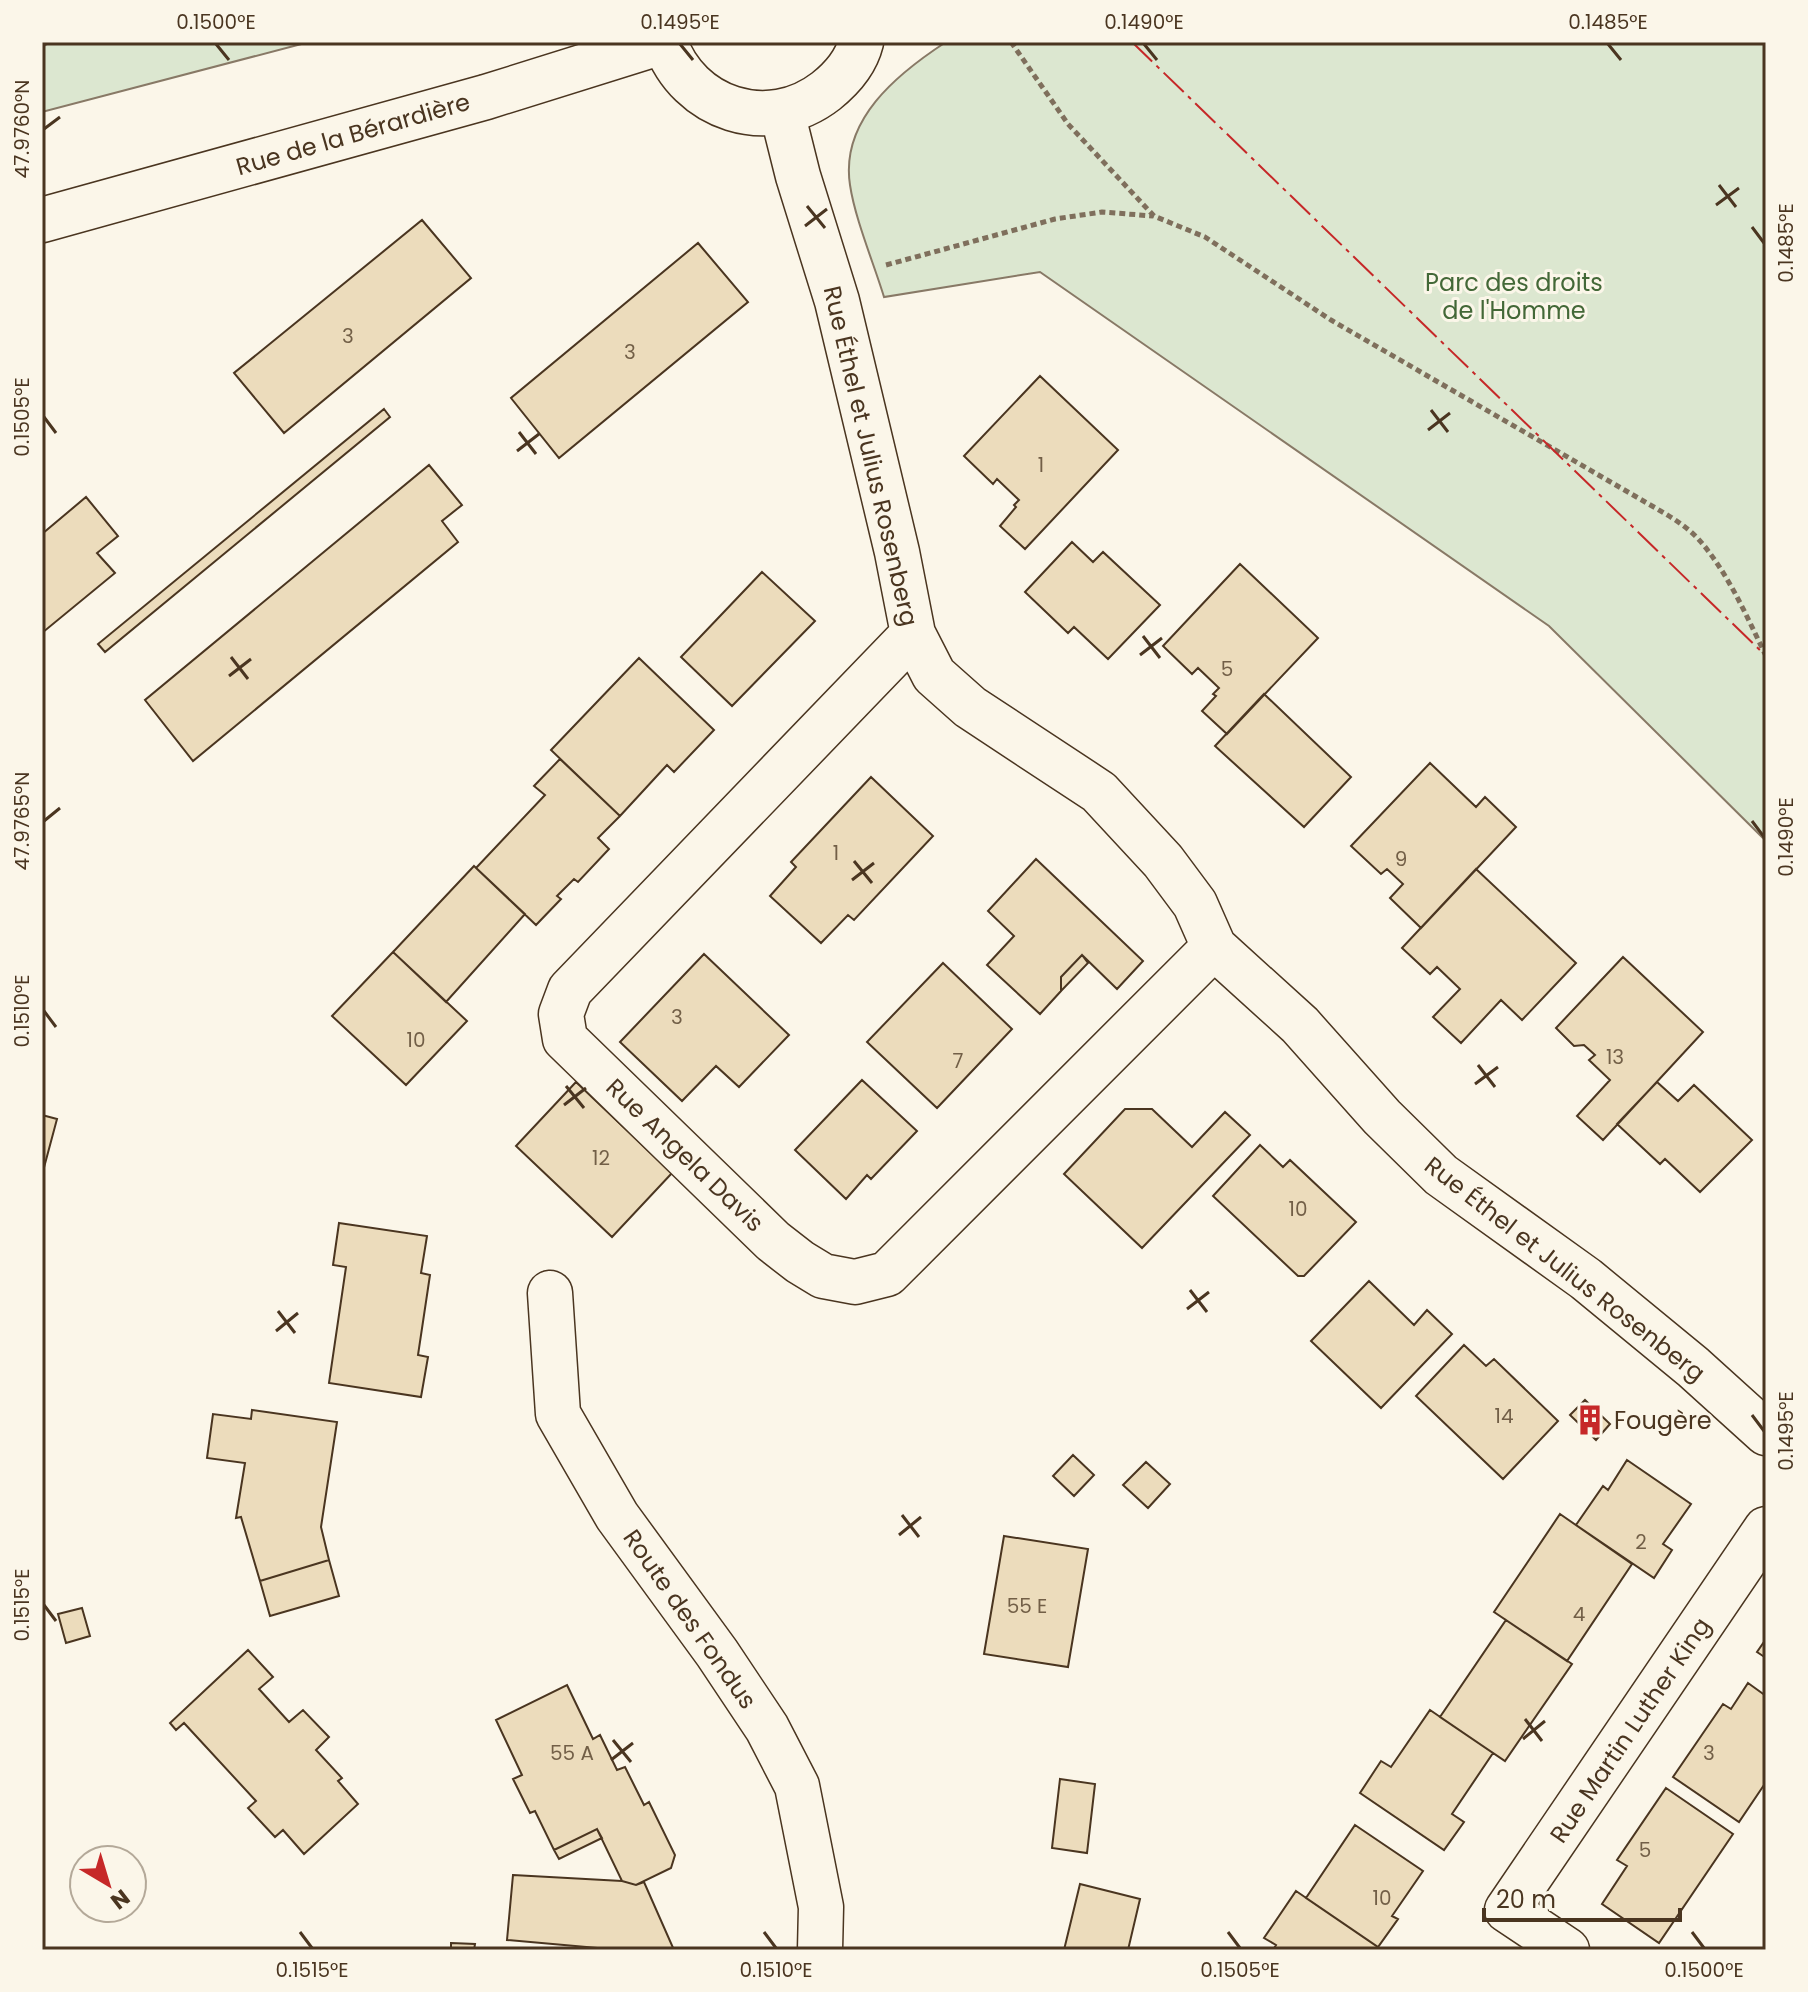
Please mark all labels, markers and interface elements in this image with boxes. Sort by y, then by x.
text: 0.1500°E [176,8,256,36]
text: 0.1495°E [640,8,720,36]
text: 0.1490°E [1104,8,1184,36]
text: 0.1485°E [1568,8,1648,36]
text: 47.9760°N [8,80,36,178]
street label: Rue de la Bérardière [232,85,474,183]
text: 0.1485°E [1772,203,1800,283]
park label: Parc des droits de l'Homme [1425,266,1603,327]
street label: Rue Éthel et Julius Rosenberg [816,283,926,629]
house number: 3 [342,322,354,350]
house number: 3 [624,338,636,366]
text: 0.1505°E [8,377,36,457]
house number: 1 [1038,451,1044,479]
house number: 5 [1221,655,1233,683]
text: 47.9765°N [8,772,36,870]
text: 0.1490°E [1772,797,1800,877]
house number: 1 [833,839,839,867]
house number: 9 [1395,845,1407,873]
text: 0.1510°E [8,974,36,1048]
house number: 3 [671,1003,683,1031]
house number: 10 [407,1026,425,1054]
house number: 13 [1606,1043,1624,1071]
house number: 7 [953,1047,964,1075]
street label: Rue Angela Davis [599,1071,771,1239]
house number: 12 [592,1144,610,1172]
street label: Rue Éthel et Julius Rosenberg [1418,1149,1712,1389]
house number: 10 [1289,1195,1307,1223]
text: 0.1495°E [1772,1391,1800,1471]
house number: 14 [1495,1402,1513,1430]
building icon: Fougère [1573,1403,1607,1437]
place label: Fougère [1614,1404,1712,1437]
street label: Route des Fondus [616,1523,764,1715]
house number: 2 [1635,1528,1647,1556]
text: 0.1515°E [8,1568,36,1642]
house number: 55 E [1007,1592,1047,1620]
house number: 4 [1573,1600,1585,1628]
street label: Rue Martin Luther King [1542,1611,1718,1849]
house number: 55 A [550,1739,594,1767]
house number: 3 [1703,1739,1715,1767]
house number: 5 [1639,1836,1651,1864]
north arrow [68,1844,148,1924]
scale bar [1484,1872,1680,1922]
text: N [104,1882,136,1917]
text: 20 m [1496,1883,1556,1916]
house number: 10 [1373,1884,1391,1912]
text: 0.1515°E [275,1956,349,1984]
text: 0.1510°E [739,1956,813,1984]
text: 0.1505°E [1200,1956,1280,1984]
text: 0.1500°E [1664,1956,1744,1984]

